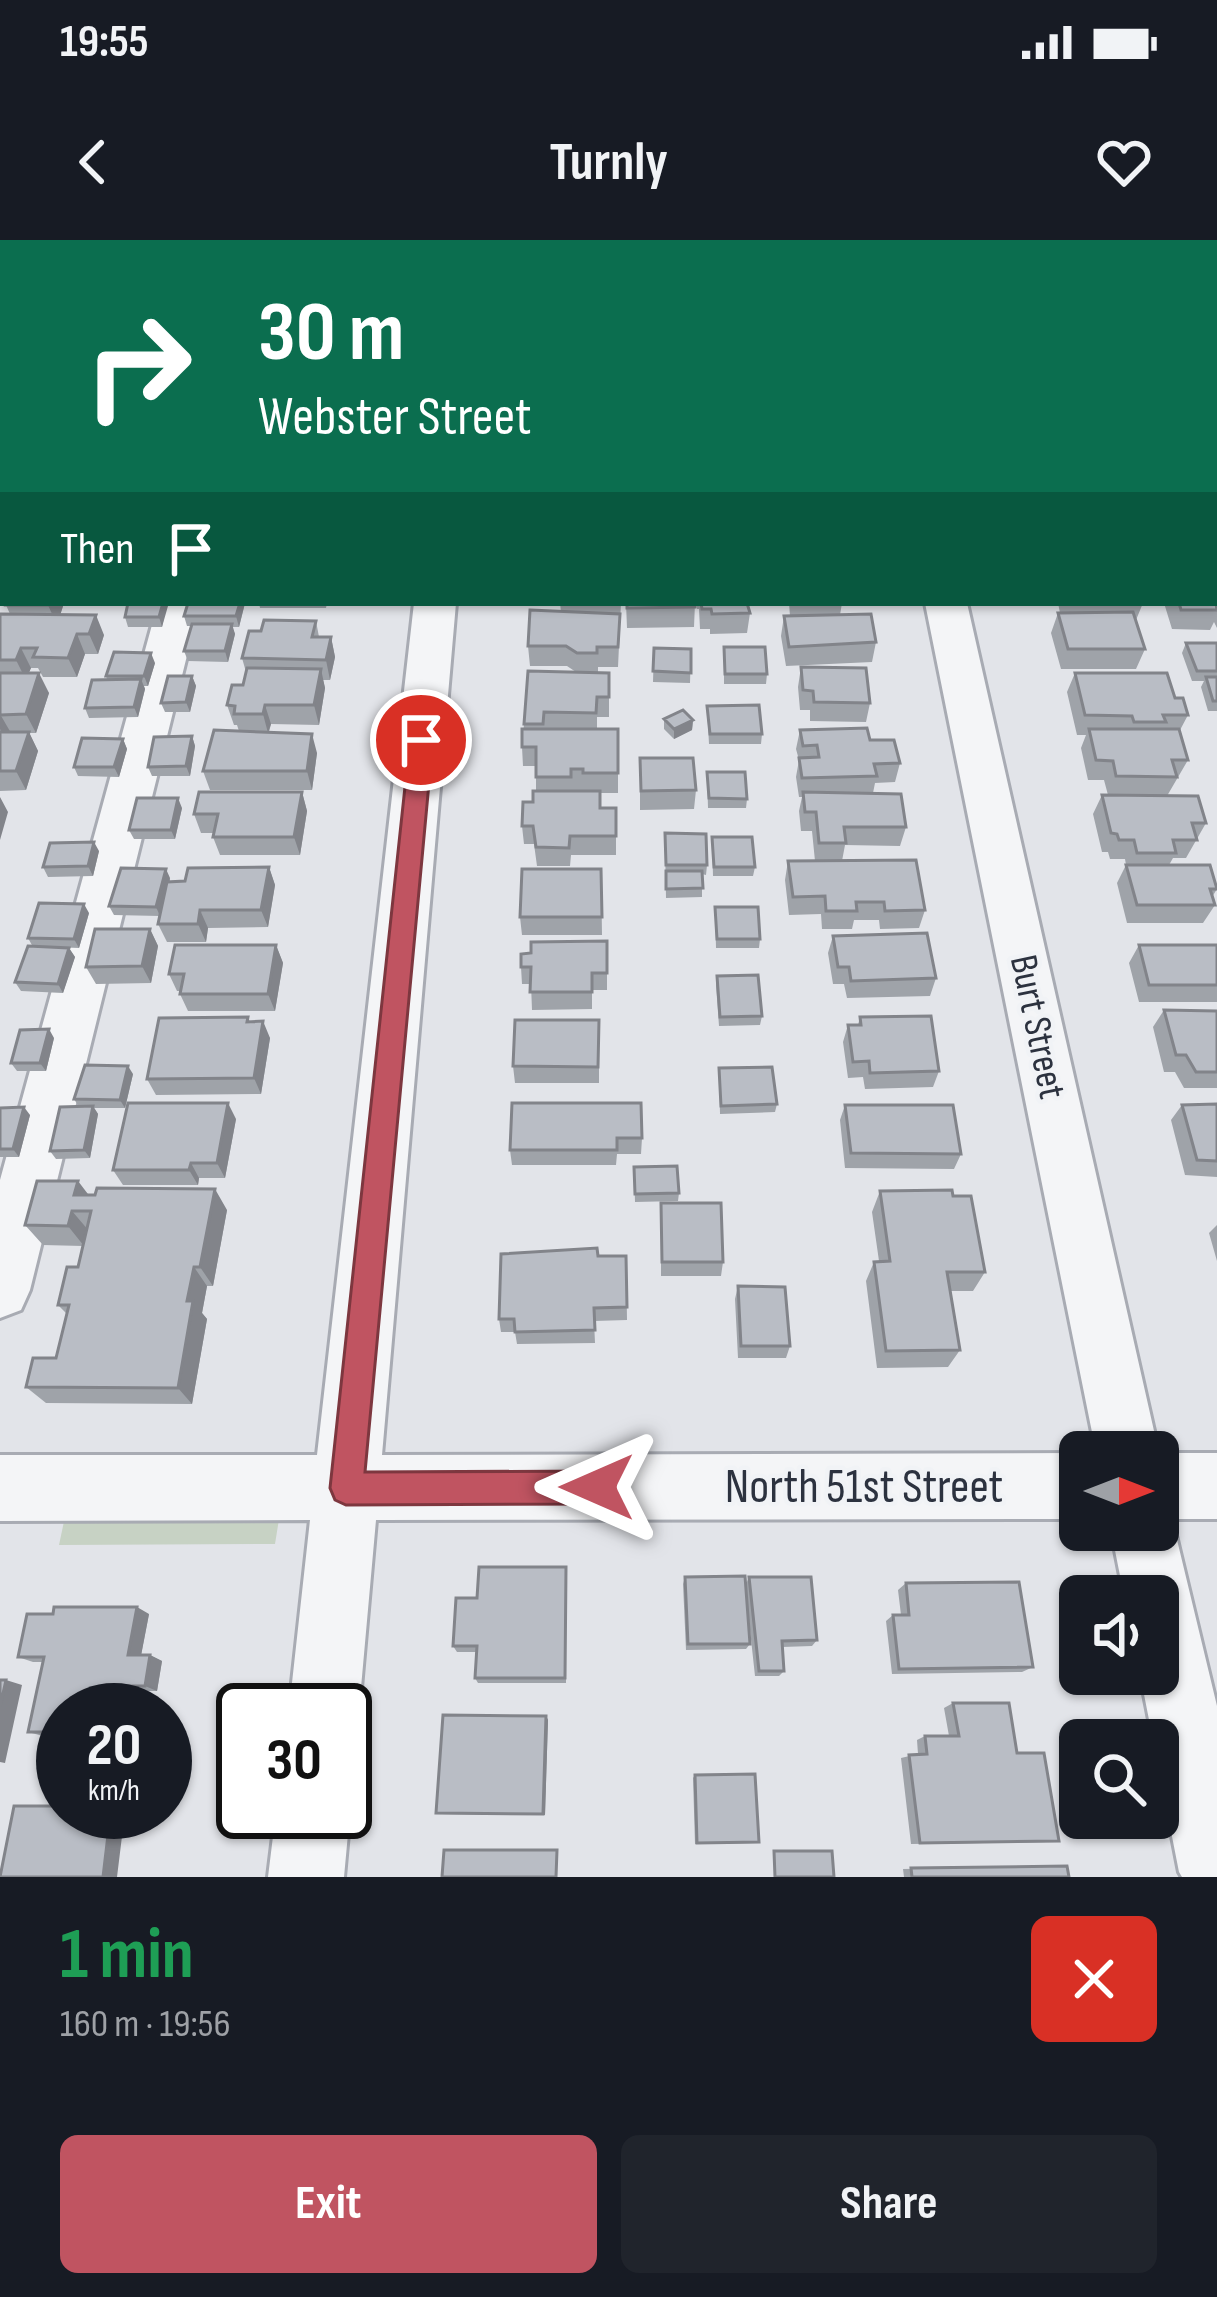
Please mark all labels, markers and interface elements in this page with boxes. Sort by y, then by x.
text: 19:55 [60,15,149,70]
icon: back [60,129,126,195]
icon: heart [1091,129,1157,195]
text: Turnly [549,130,668,195]
text: 30 m [258,283,404,384]
icon: right [60,288,216,444]
text: Webster Street [258,385,532,450]
icon: arrive [158,516,224,582]
text: Then [60,522,134,577]
pin [370,689,472,791]
icon: arrive [388,707,454,773]
street label: Burt Street [999,951,1075,1103]
position arrow [534,1424,660,1550]
north arrow [1059,1431,1179,1551]
map controls [1059,1431,1179,1839]
street label: North 51st Street [725,1459,1003,1516]
button: sound [1059,1575,1179,1695]
speed limit sign: 30 [216,1683,372,1839]
text: 20 [87,1710,141,1782]
button: search [1059,1719,1179,1839]
text: km/h [88,1773,140,1809]
text: 1 min [60,1912,194,1999]
button: close [1031,1916,1157,2042]
text: 160 m · 19:56 [60,2001,231,2048]
button: Exit [60,2135,597,2273]
button: Share [621,2135,1157,2273]

